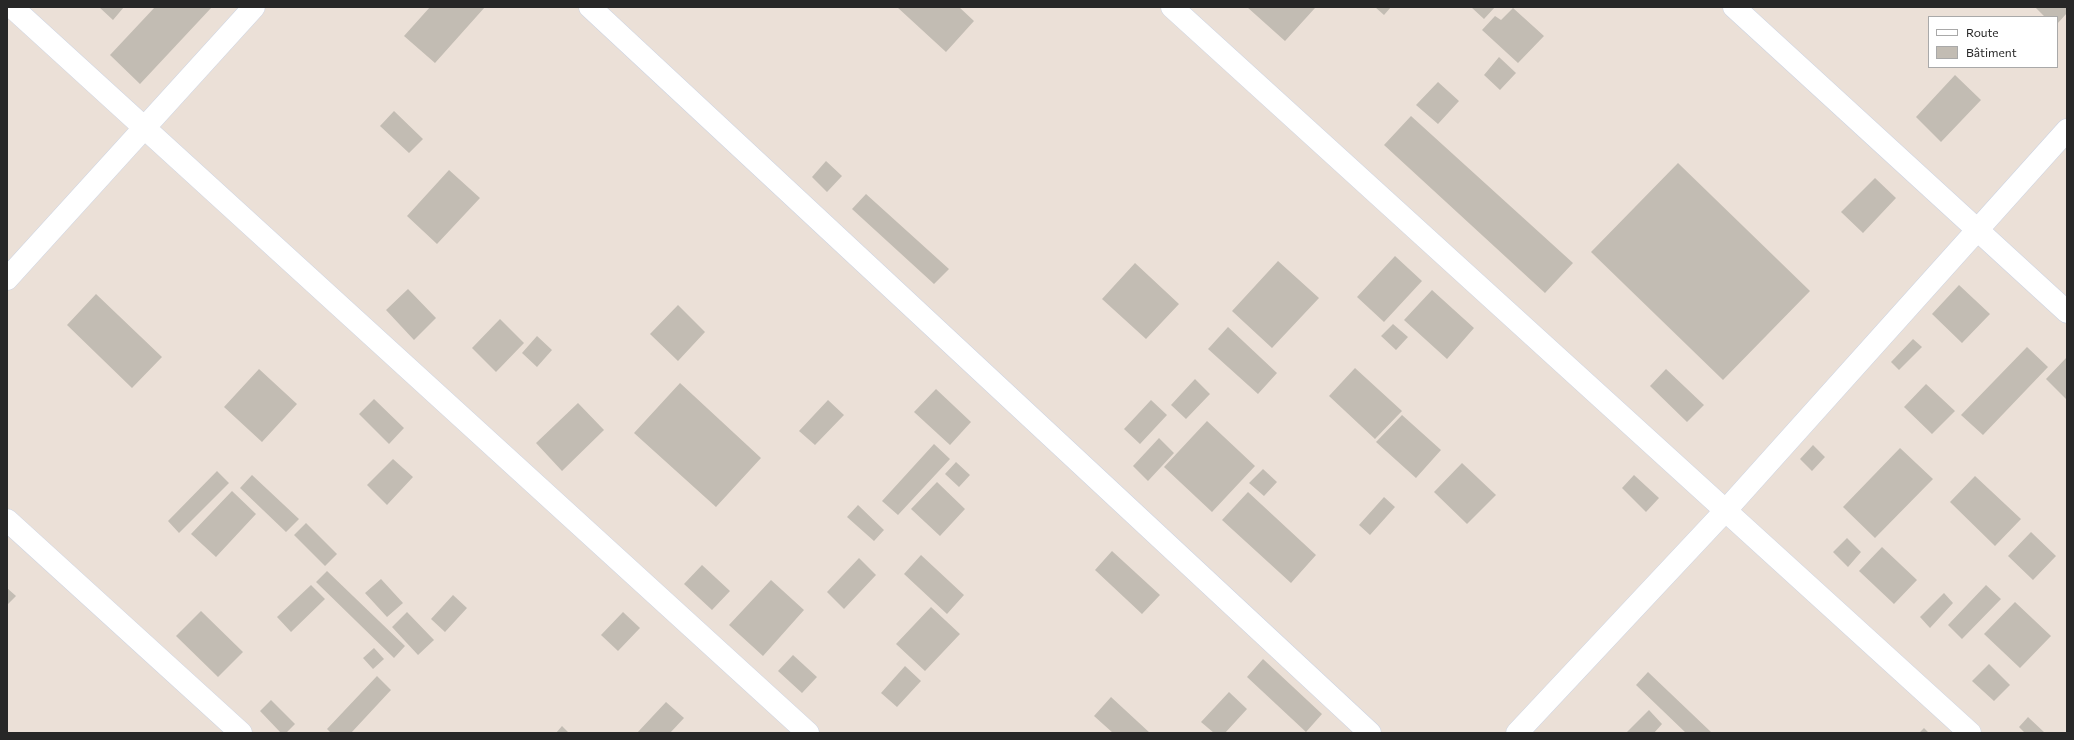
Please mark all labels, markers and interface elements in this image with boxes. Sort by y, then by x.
legend [1928,16,2058,68]
text: Route [1966,25,1999,39]
text: Bâtiment [1966,45,2017,59]

